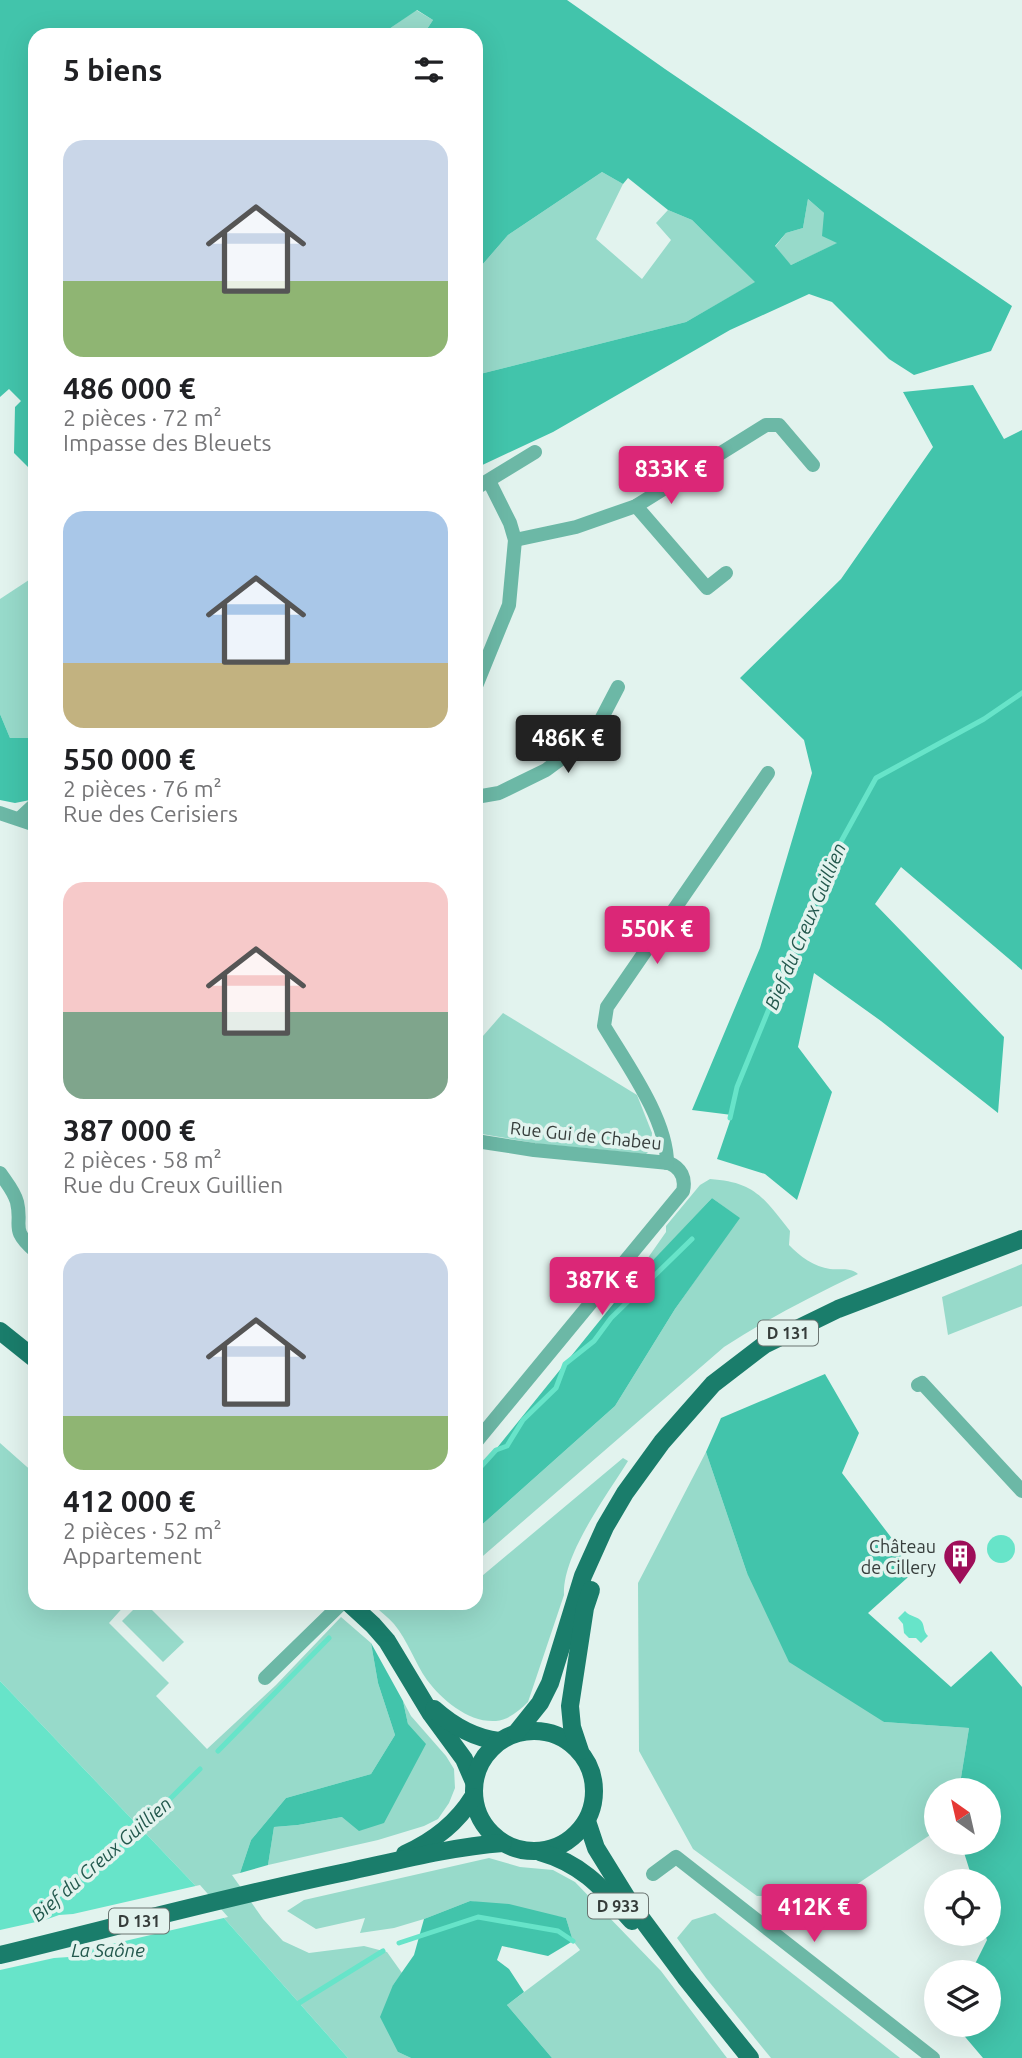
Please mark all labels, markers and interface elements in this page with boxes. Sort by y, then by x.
icon: filters [410,51,448,89]
text: 5 biens [63,53,162,87]
icon: home [193,186,319,312]
text: 486 000 € [63,371,196,405]
text: 2 pièces · 72 m² [63,405,222,430]
text: Impasse des Bleuets [63,430,272,455]
pin: 833K € [614,447,728,506]
text: 833K € [635,456,707,481]
icon: home [193,557,319,683]
pin: 486K € [511,716,625,775]
text: 486K € [532,725,604,750]
text: 550 000 € [63,742,196,776]
text: 2 pièces · 76 m² [63,776,222,801]
text: Rue des Cerisiers [63,801,238,826]
water label: Bief du Creux Guillien [760,840,850,1012]
pin: 550K € [600,906,714,966]
text: 550K € [621,916,693,941]
icon: home [193,928,319,1054]
text: 387 000 € [63,1113,196,1147]
street label: Rue Gui de Chabeu [509,1117,663,1153]
text: 2 pièces · 58 m² [63,1147,222,1172]
text: Rue du Creux Guillien [63,1172,283,1197]
pin: 387K € [545,1258,659,1317]
text: 387K € [566,1267,638,1292]
icon: home [193,1299,319,1425]
road number: D 131 [758,1320,818,1345]
text: 412 000 € [63,1484,196,1518]
text: 2 pièces · 52 m² [63,1518,222,1543]
place label: Château de Cillery [861,1536,936,1577]
building icon: Château de Cillery [941,1537,979,1586]
text: Appartement [63,1543,202,1568]
north arrow [924,1778,1001,1855]
map controls [924,1778,1001,2037]
water label: Bief du Creux Guillien [26,1792,176,1926]
button: locate [924,1869,1001,1946]
pin: 412K € [757,1884,871,1944]
road number: D 933 [588,1894,648,1918]
text: 412K € [778,1894,850,1919]
road number: D 131 [109,1909,169,1934]
water label: La Saône [71,1939,145,1961]
button: layers [924,1960,1001,2037]

